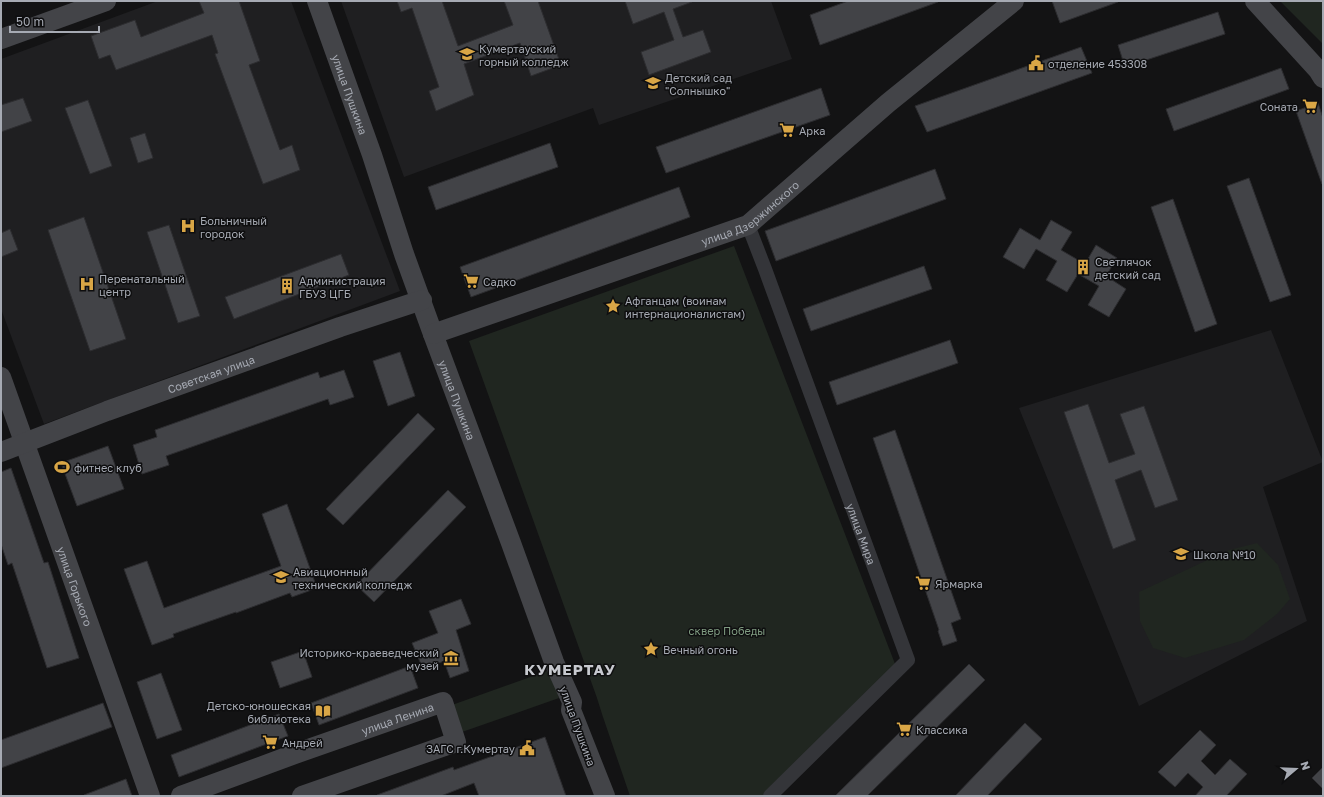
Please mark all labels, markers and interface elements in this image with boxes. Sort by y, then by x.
scale bar [10,8,99,34]
text: 50 m [16,14,44,29]
place label: Кумертауский горный колледж [479,42,569,68]
school or university icon: Кумертауский горный колледж [458,45,476,63]
street label: улица Пушкина [330,52,371,136]
public building icon: отделение 453308 [1027,54,1045,72]
place label: отделение 453308 [1048,57,1148,70]
place label: Детский сад "Солнышко" [665,71,732,97]
school or university icon: Детский сад "Солнышко" [644,74,662,92]
supermarket icon: Соната [1301,97,1319,115]
place label: Соната [1260,100,1298,113]
supermarket icon: Арка [778,121,796,139]
place label: Арка [799,124,826,137]
street label: улица Дзержинского [699,177,801,247]
place label: Больничный городок [200,214,267,240]
hospital icon: Больничный городок [179,217,197,235]
place label: Светлячок детский сад [1095,255,1161,281]
building icon: Светлячок детский сад [1074,258,1092,276]
place label: Перенатальный центр [99,272,185,298]
supermarket icon: Садко [462,272,480,290]
place label: Администрация ГБУЗ ЦГБ [299,274,385,300]
hospital icon: Перенатальный центр [78,275,96,293]
place label: Садко [483,275,516,288]
building icon: Администрация ГБУЗ ЦГБ [278,277,296,295]
place label: Афганцам (воинам интернационалистам) [625,294,745,320]
place icon: Афганцам (воинам интернационалистам) [604,297,622,315]
street label: Советская улица [166,352,256,395]
street label: улица Пушкина [437,358,478,442]
sports icon: фитнес клуб [53,458,71,476]
place label: фитнес клуб [74,461,142,474]
street label: улица Мира [845,501,879,566]
street label: улица Горького [55,545,96,628]
school or university icon: Школа №10 [1172,545,1190,563]
place label: Школа №10 [1193,548,1256,561]
place label: Авиационный технический колледж [293,565,412,591]
school or university icon: Авиационный технический колледж [272,568,290,586]
supermarket icon: Ярмарка [914,574,932,592]
place label: Ярмарка [935,577,983,590]
park label: сквер Победы [689,624,765,637]
place icon: Вечный огонь [642,640,660,658]
place label: Вечный огонь [663,643,738,656]
place label: Историко-краеведческий музей [299,646,439,672]
museum icon: Историко-краеведческий музей [442,649,460,667]
district label: КУМЕРТАУ [524,660,616,678]
street label: улица Пушкина [557,684,599,768]
place label: Детско-юношеская библиотека [207,699,311,725]
street label: улица Ленина [360,699,435,737]
library icon: Детско-юношеская библиотека [314,702,332,720]
supermarket icon: Классика [895,720,913,738]
place label: Классика [916,723,968,736]
supermarket icon: Андрей [261,733,279,751]
place label: Андрей [282,736,323,749]
public building icon: ЗАГС г.Кумертау [518,739,536,757]
place label: ЗАГС г.Кумертау [426,742,515,755]
north arrow [1276,749,1316,789]
text: N [1298,760,1313,772]

